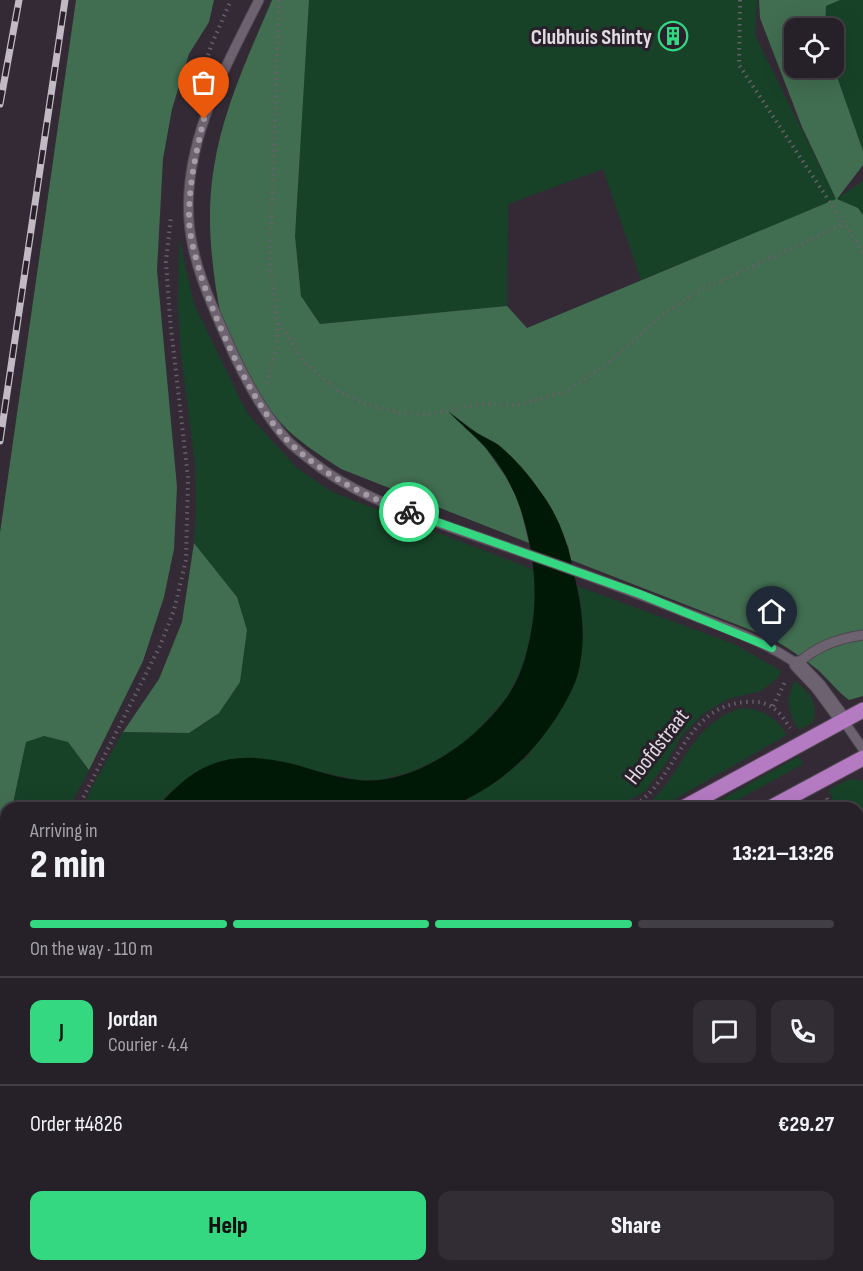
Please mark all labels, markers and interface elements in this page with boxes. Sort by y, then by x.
map controls [784,18,844,78]
button: locate [784,18,844,78]
building icon: Clubhuis Shinty [657,20,689,52]
place label: Clubhuis Shinty [531,24,652,51]
pin [178,57,229,119]
icon: bag [187,66,220,99]
courier [379,482,439,542]
icon: bike [393,496,426,529]
pin [746,586,797,648]
icon: home [755,595,788,628]
street label: Hoofdstraat [619,703,695,790]
text: Arriving in [30,819,98,843]
text: 13:21–13:26 [733,840,834,867]
text: 2 min [30,842,106,889]
text: On the way · 110 m [30,937,153,961]
button: chat [693,1000,756,1063]
button: phone [771,1000,834,1063]
text: Jordan [108,1006,157,1033]
text: J [59,1018,64,1045]
text: Courier · 4.4 [108,1033,188,1057]
text: Order #4826 [30,1111,123,1138]
text: €29.27 [778,1111,834,1138]
button: Help [30,1191,426,1260]
button: Share [438,1191,834,1260]

